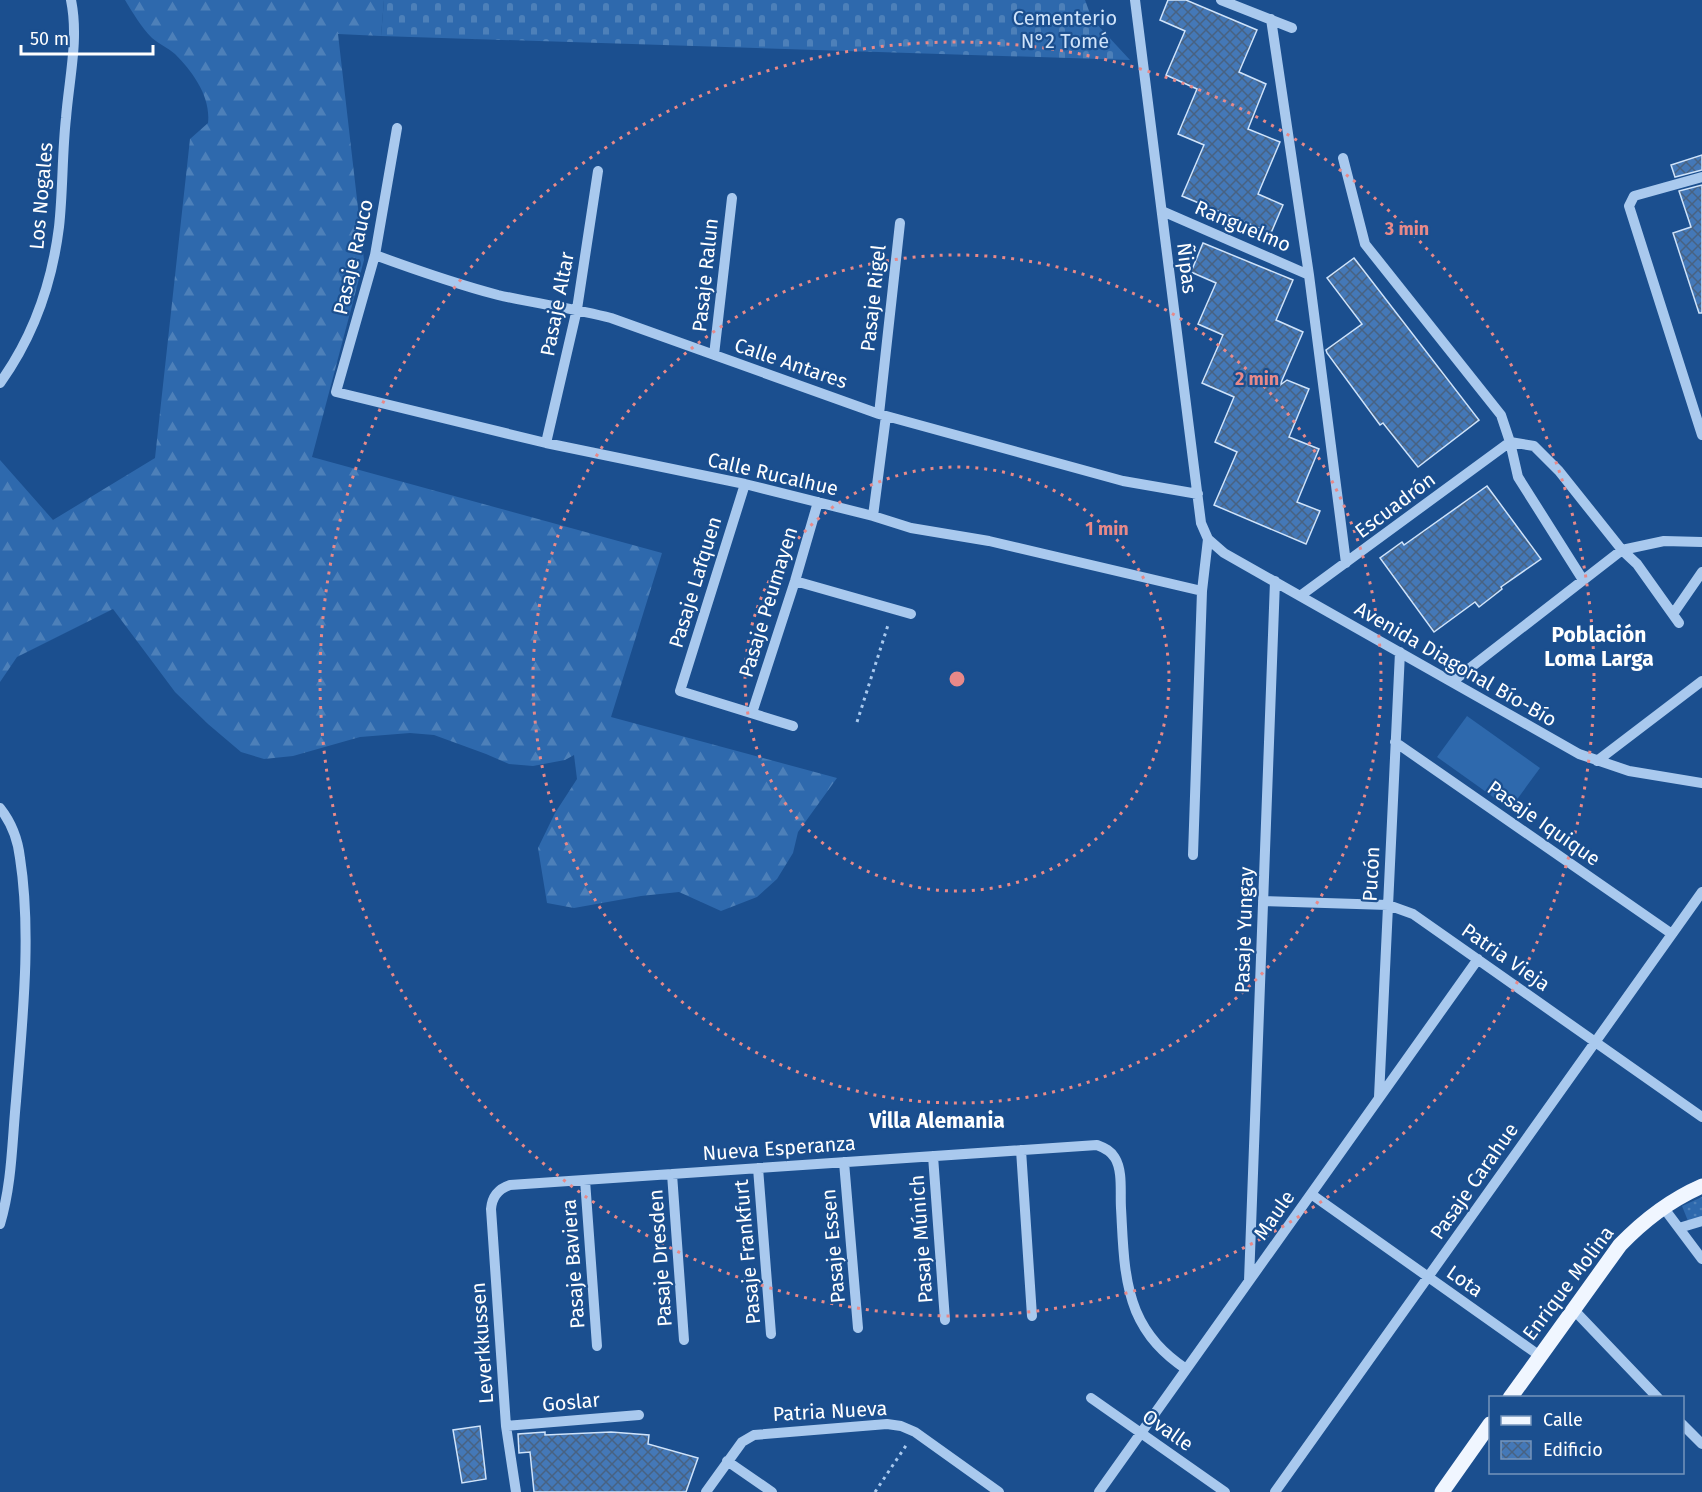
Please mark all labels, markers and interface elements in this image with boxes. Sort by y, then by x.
park label: Cementerio N°2 Tomé [1013,6,1117,53]
scale bar [21,18,153,56]
text: 50 m [30,28,69,50]
street label: Los Nogales [24,141,58,251]
street label: Ranguelmo [1191,195,1295,257]
street label: Pasaje Rauco [328,197,378,317]
street label: Pasaje Ralun [687,217,723,333]
text: 3 min [1384,218,1429,240]
street label: Ñipas [1172,241,1202,295]
street label: Pasaje Rigel [855,243,891,353]
street label: Pasaje Altar [535,250,579,358]
street label: Calle Antares [731,332,851,394]
text: 2 min [1235,368,1279,390]
street label: Calle Rucalhue [705,447,841,501]
street label: Escuadrón [1350,467,1440,543]
street label: Pasaje Lafquen [664,513,726,651]
text: 1 min [1085,518,1129,540]
street label: Pasaje Peumayen [734,524,802,680]
street label: Avenida Diagonal Bío-Bío [1351,596,1561,732]
district label: Población Loma Larga [1544,622,1654,672]
centre of rings [947,669,967,689]
street label: Pasaje Iquique [1483,775,1605,871]
street label: Pucón [1358,846,1384,902]
street label: Pasaje Yungay [1230,866,1258,994]
street label: Patria Vieja [1457,918,1555,996]
district label: Villa Alemania [868,1108,1005,1134]
street label: Pasaje Carahue [1425,1118,1523,1244]
street label: Nueva Esperanza [702,1131,856,1165]
street label: Pasaje Múnich [905,1174,937,1304]
street label: Pasaje Frankfurt [729,1178,765,1325]
street label: Maule [1248,1186,1300,1244]
street label: Pasaje Essen [816,1188,850,1304]
street label: Pasaje Dresden [643,1189,677,1327]
street label: Pasaje Baviera [557,1198,589,1330]
street label: Enrique Molina [1517,1221,1619,1345]
street label: Lota [1442,1260,1488,1302]
street label: Leverkkussen [466,1281,498,1405]
street label: Goslar [541,1387,601,1416]
street label: Patria Nueva [772,1396,888,1426]
legend [1489,1396,1684,1474]
street label: Ovalle [1138,1404,1198,1456]
text: Calle [1543,1409,1583,1431]
text: Edificio [1543,1439,1603,1461]

